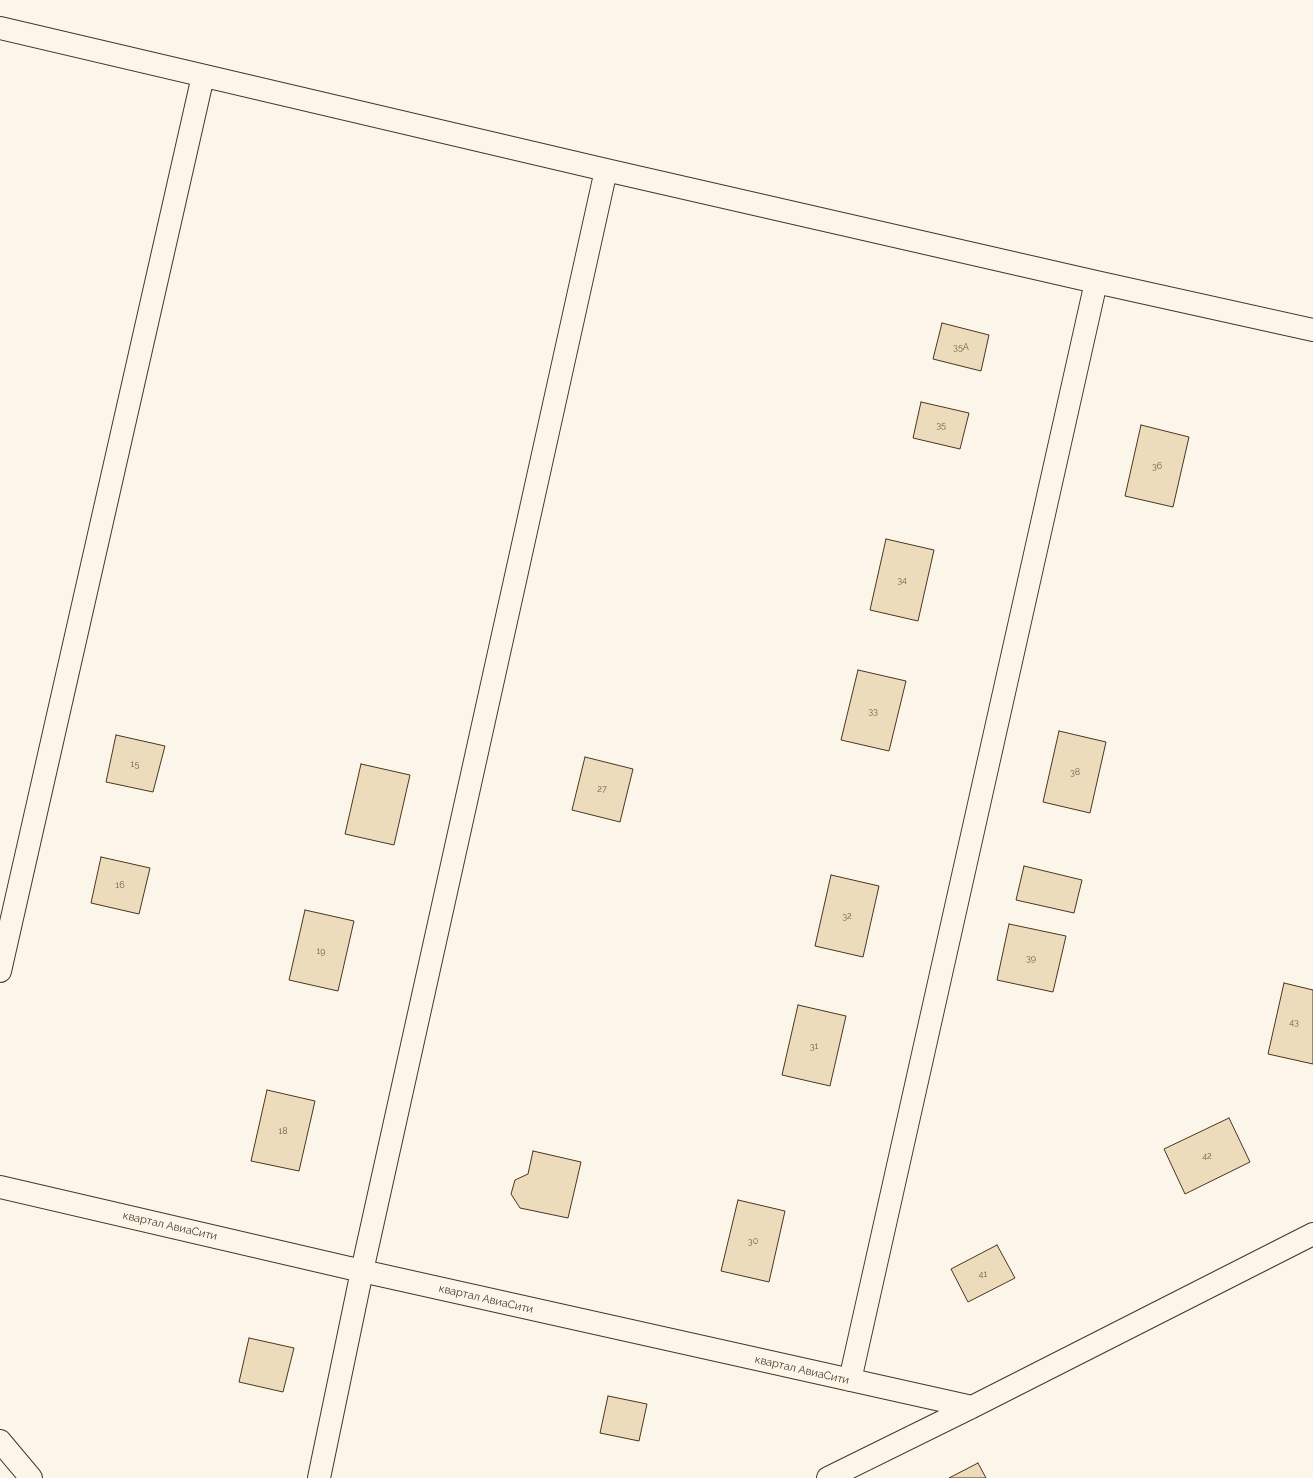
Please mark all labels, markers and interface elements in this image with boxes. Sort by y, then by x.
house number: 35А [953,342,969,352]
house number: 35 [936,420,946,430]
house number: 36 [1152,461,1162,471]
house number: 34 [897,575,907,585]
house number: 33 [868,706,878,716]
house number: 15 [131,759,139,769]
house number: 38 [1070,767,1080,777]
house number: 27 [597,784,607,794]
house number: 16 [115,880,125,890]
house number: 32 [842,911,852,921]
house number: 19 [316,946,326,956]
house number: 39 [1026,953,1036,963]
house number: 43 [1289,1017,1299,1027]
house number: 31 [810,1041,818,1051]
house number: 18 [278,1126,288,1136]
house number: 42 [1202,1151,1212,1161]
street label: квартал АвиаСити [122,1209,218,1243]
house number: 30 [748,1236,758,1246]
house number: 41 [979,1269,987,1279]
street label: квартал АвиаСити [438,1282,534,1316]
street label: квартал АвиаСити [754,1353,850,1387]

